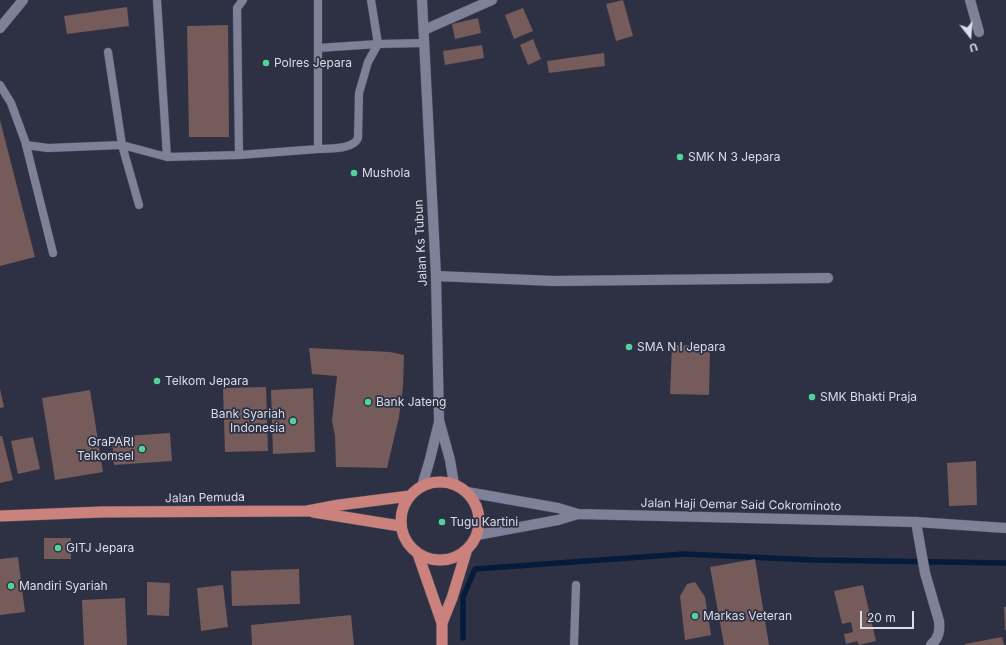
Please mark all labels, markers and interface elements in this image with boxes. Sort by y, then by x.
north arrow [950,16,990,56]
text: U [968,40,979,55]
place label: Polres Jepara [274,56,352,70]
marker: Polres Jepara [261,58,271,68]
place label: SMK N 3 Jepara [688,150,780,164]
marker: SMK N 3 Jepara [675,152,685,162]
place label: Mushola [362,166,410,180]
marker: Mushola [349,168,359,178]
street label: Jalan Ks Tubun [412,199,430,287]
place label: SMA N I Jepara [637,340,726,354]
marker: SMA N I Jepara [624,342,634,352]
place label: Telkom Jepara [165,374,248,388]
marker: Telkom Jepara [152,376,162,386]
place label: SMK Bhakti Praja [820,390,917,404]
marker: SMK Bhakti Praja [807,392,817,402]
place label: Bank Jateng [376,395,446,409]
marker: Bank Jateng [363,397,373,407]
place label: Bank Syariah Indonesia [211,407,285,435]
marker: Bank Syariah Indonesia [288,416,298,426]
place label: GraPARI Telkomsel [77,435,134,463]
marker: GraPARI Telkomsel [137,444,147,454]
street label: Jalan Pemuda [165,490,245,506]
street label: Jalan Haji Oemar Said Cokrominoto [641,496,841,514]
place label: Tugu Kartini [450,515,518,529]
marker: Tugu Kartini [437,517,447,527]
place label: GITJ Jepara [66,541,134,555]
marker: GITJ Jepara [53,543,63,553]
place label: Mandiri Syariah [19,579,107,593]
marker: Mandiri Syariah [6,581,16,591]
scale bar [862,603,916,629]
place label: Markas Veteran [703,609,792,623]
text: 20 m [867,610,896,625]
marker: Markas Veteran [690,611,700,621]

